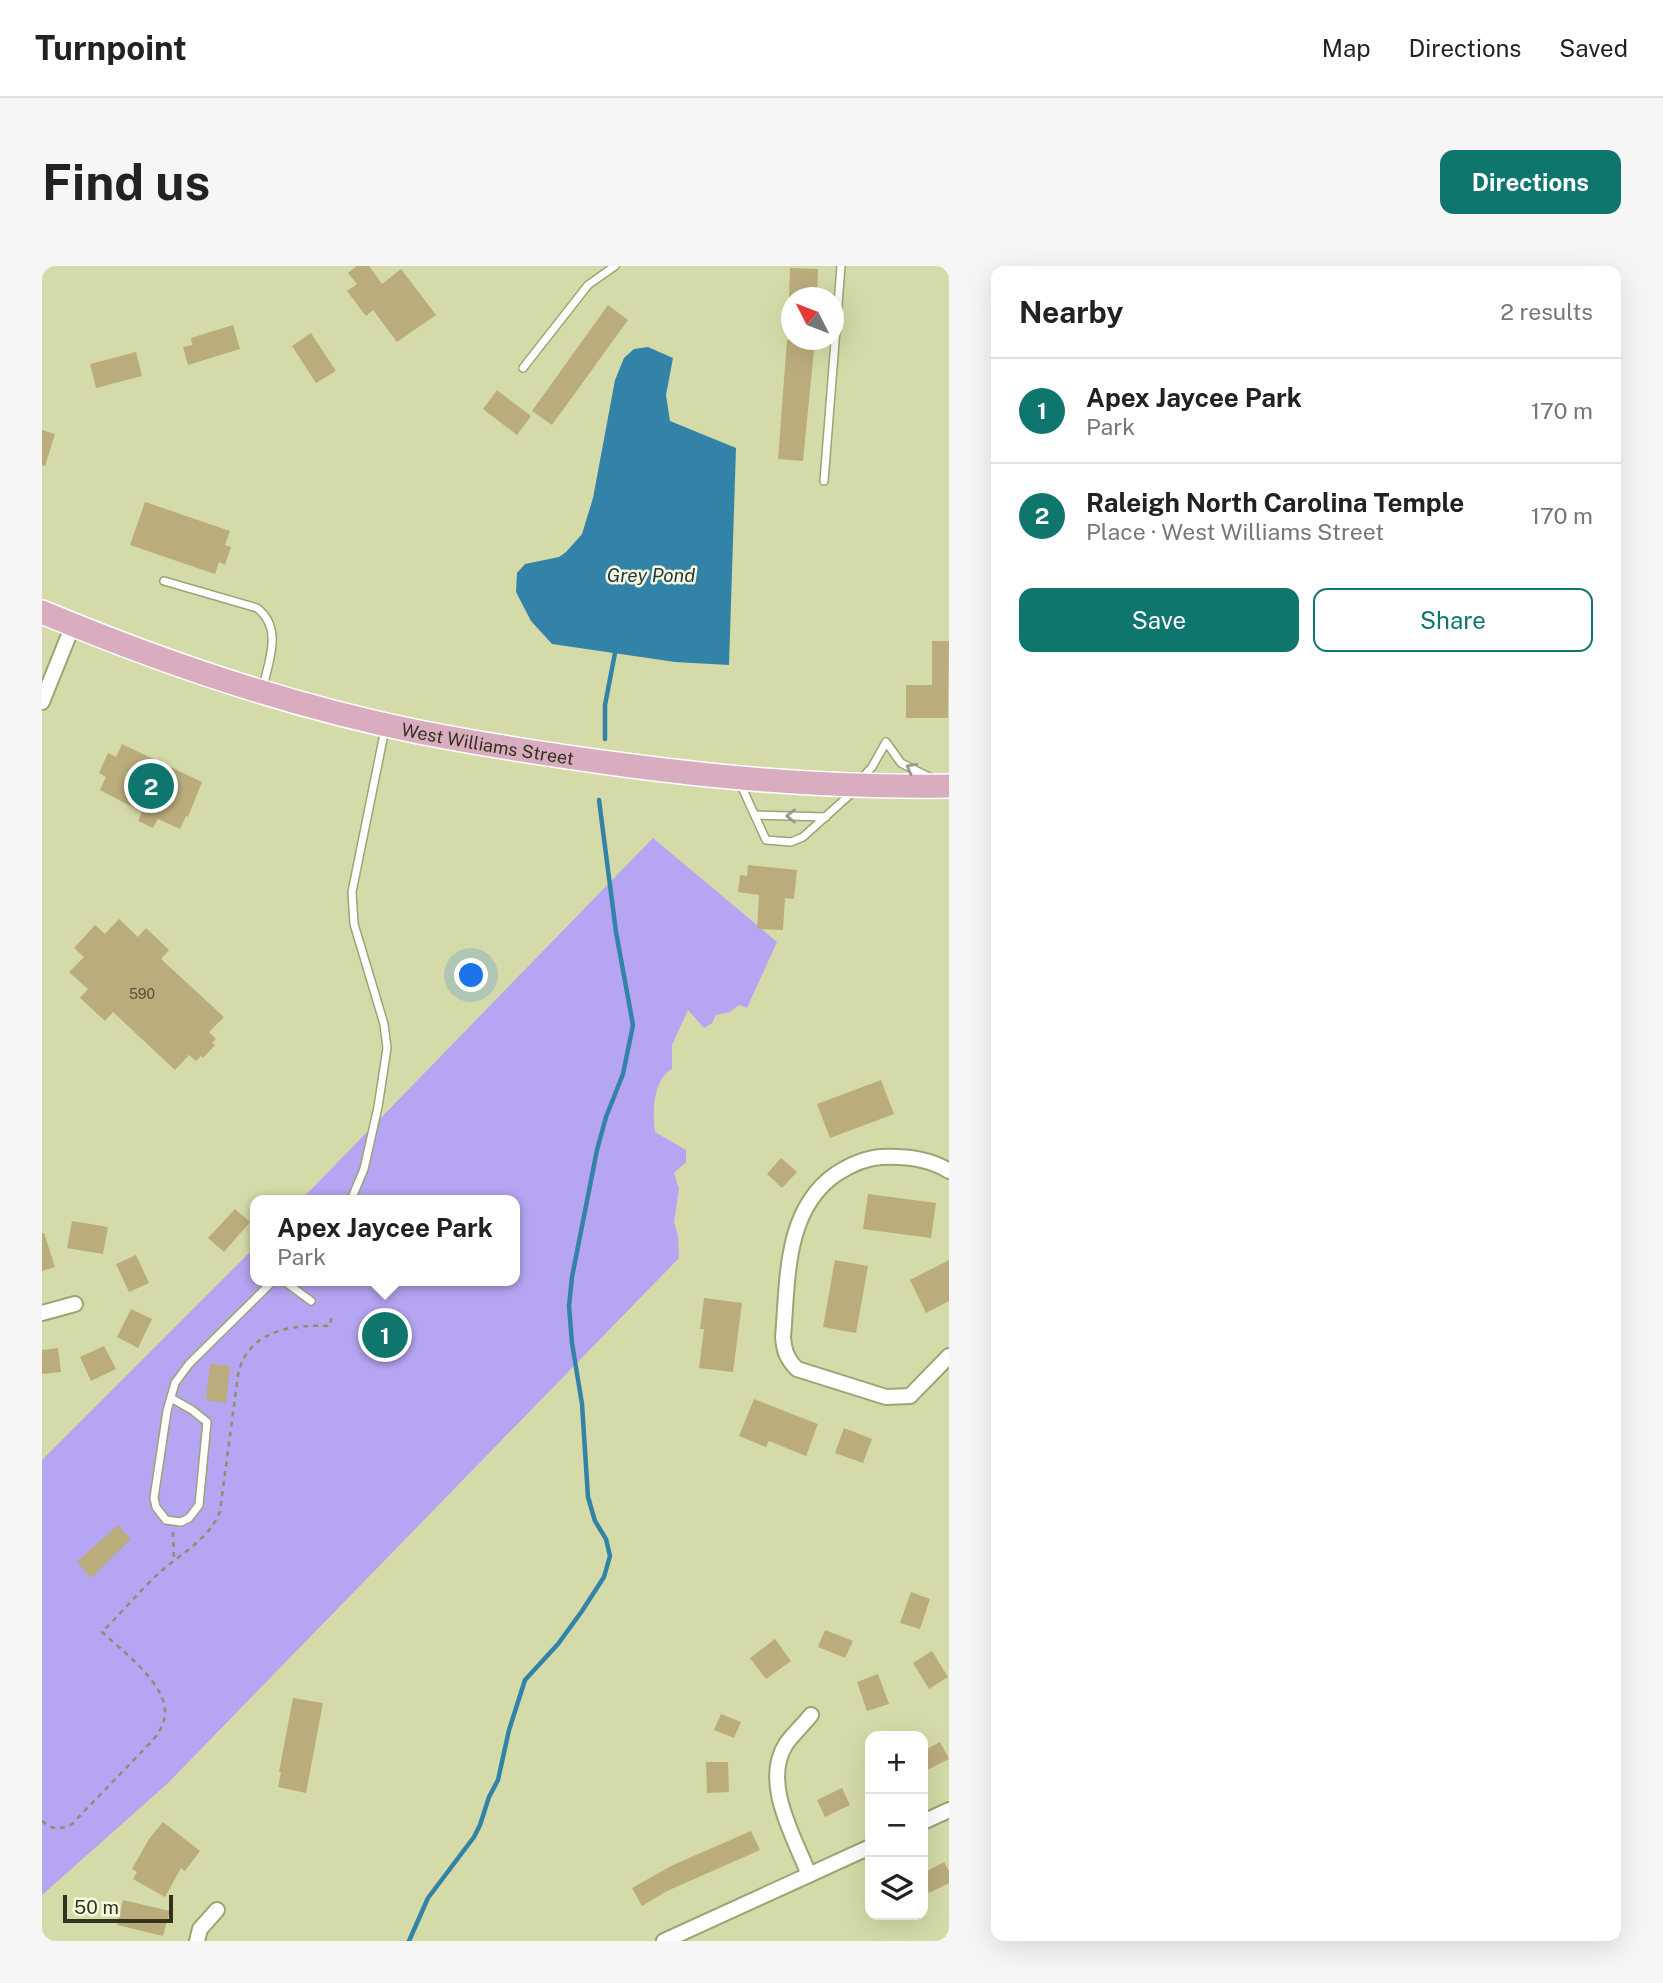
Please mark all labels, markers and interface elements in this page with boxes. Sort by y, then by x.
text: Turnpoint [35,29,187,67]
text: Map [1322,34,1371,62]
text: Directions [1409,34,1521,62]
text: Saved [1559,34,1628,62]
button: Directions [1440,150,1621,214]
text: Find us [42,153,210,211]
north arrow [781,287,844,350]
text: Nearby [1019,294,1123,330]
text: 2 results [1500,298,1593,325]
text: Apex Jaycee Park [1086,382,1302,413]
text: 1 [1037,397,1047,424]
text: 170 m [1531,397,1593,424]
text: Park [1086,413,1135,440]
text: Raleigh North Carolina Temple [1086,487,1464,518]
text: 2 [1035,502,1049,529]
text: 170 m [1531,502,1593,529]
text: Place · West Williams Street [1086,518,1384,545]
water label: Grey Pond [607,564,695,586]
button: Save [1019,588,1299,652]
button: Share [1313,588,1593,652]
street label: West Williams Street [400,718,575,768]
pin: 2 [128,760,174,812]
one-way arrow [906,763,919,776]
one-way arrow [785,809,796,824]
your location [454,958,488,992]
house number: 590 [129,986,155,1002]
popup [250,1195,520,1286]
text: Apex Jaycee Park [277,1212,493,1243]
text: Park [277,1243,326,1270]
pin: 1 [362,1309,408,1361]
map controls [865,1731,928,1920]
button: + [865,1731,928,1794]
button: − [865,1794,928,1857]
button: layers [865,1857,928,1920]
scale bar [63,1892,173,1924]
text: 50 m [74,1896,119,1918]

